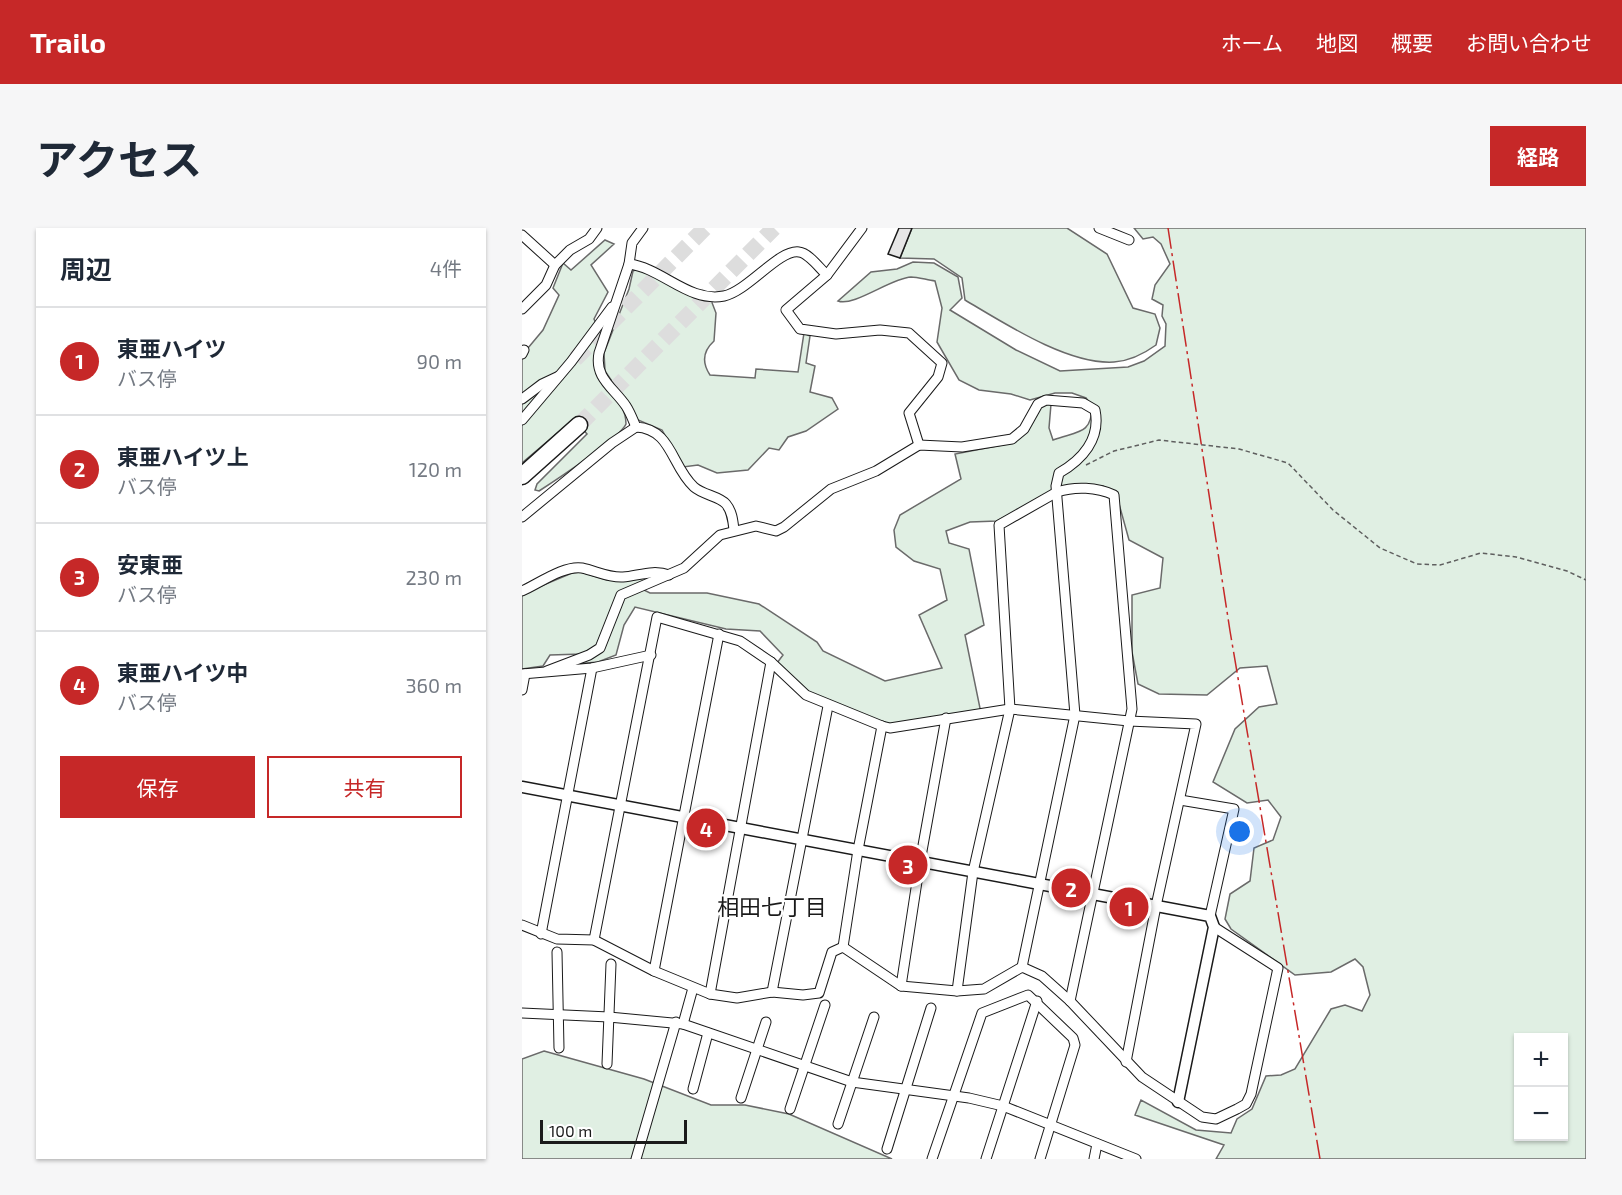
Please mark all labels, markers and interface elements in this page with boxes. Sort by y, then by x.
text: Trailo [30,25,106,59]
text: ホーム [1221,30,1283,55]
text: 地図 [1316,30,1358,55]
text: 概要 [1391,30,1433,55]
text: お問い合わせ [1466,30,1592,55]
button: 経路 [1490,126,1586,186]
text: アクセス [36,133,202,183]
text: 周辺 [60,253,112,284]
text: 4件 [430,256,462,280]
text: 東亜ハイツ [117,335,227,361]
text: 1 [75,349,84,373]
text: 90 m [417,349,462,373]
text: バス停 [117,366,177,390]
text: 東亜ハイツ上 [117,443,249,469]
text: 2 [74,457,85,481]
text: 120 m [409,457,462,481]
text: バス停 [117,474,177,498]
text: 安東亜 [117,551,183,577]
text: 3 [74,565,85,589]
text: 230 m [406,565,462,589]
text: バス停 [117,582,177,606]
text: 東亜ハイツ中 [117,659,249,685]
text: 4 [73,673,86,697]
text: 360 m [405,673,462,697]
text: バス停 [117,690,177,714]
button: 保存 [60,756,255,818]
button: 共有 [267,756,462,818]
pin: 4 [686,806,726,850]
your location [1225,817,1254,846]
pin: 3 [888,842,928,888]
pin: 2 [1052,866,1090,910]
pin: 1 [1110,884,1148,930]
district label: 相田七丁目 [717,893,827,919]
map controls [1514,1033,1568,1141]
button: + [1514,1033,1568,1087]
button: − [1514,1087,1568,1141]
scale bar [540,1117,687,1144]
text: 100 m [549,1121,592,1140]

